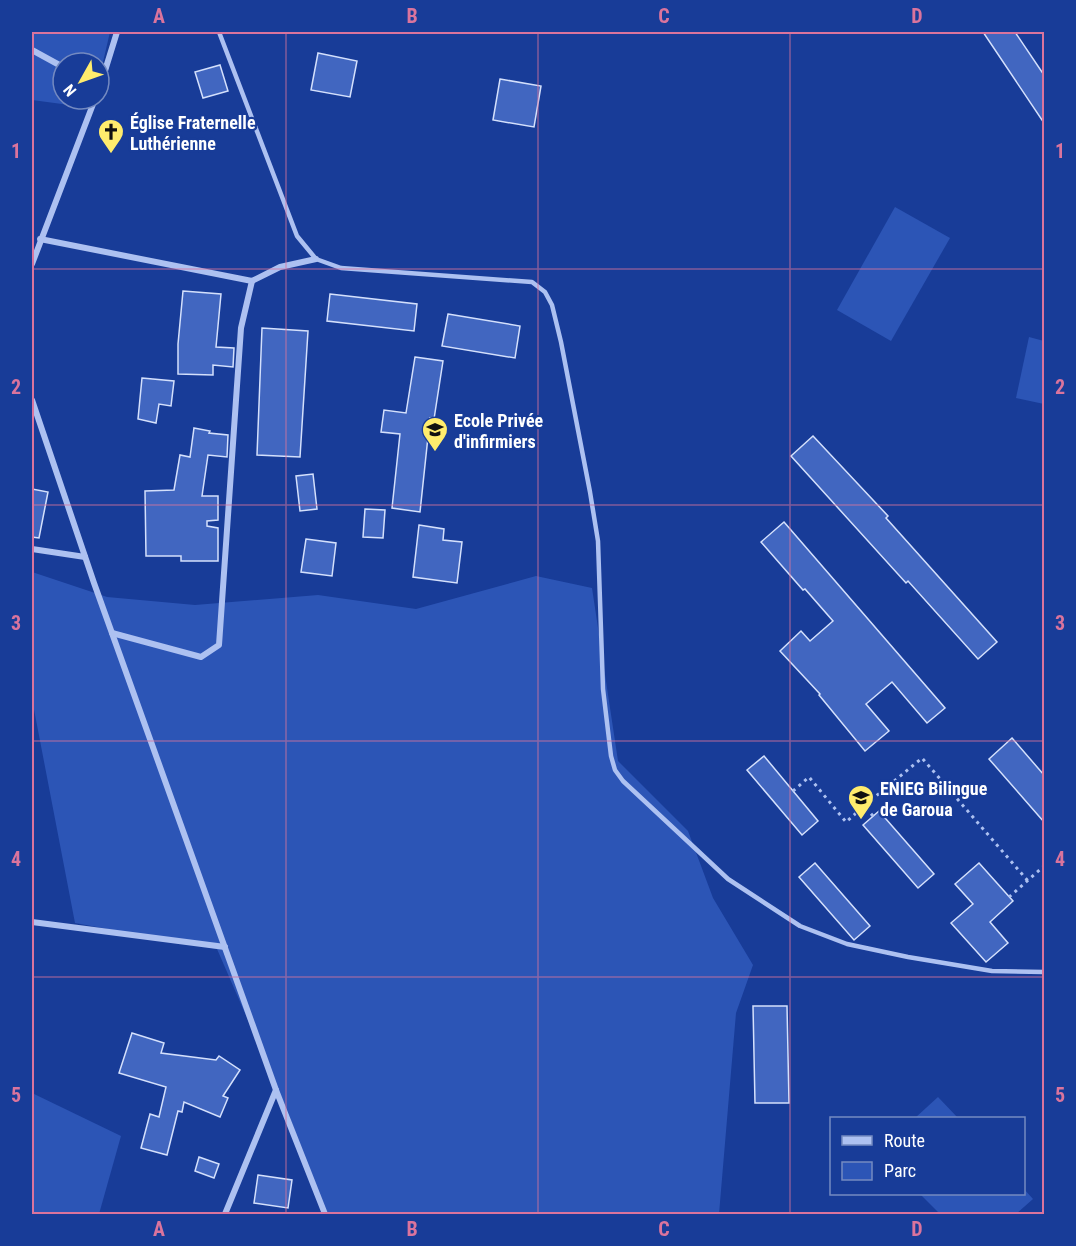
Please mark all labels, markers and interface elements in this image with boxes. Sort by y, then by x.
text: A [153,4,165,28]
text: B [406,4,418,28]
text: C [658,4,670,28]
text: D [911,4,923,28]
north arrow [51,51,111,111]
text: N [59,80,80,100]
place label: Église Fraternelle Luthérienne [130,112,256,154]
church icon: Église Fraternelle Luthérienne [96,117,126,155]
text: 1 [11,139,21,163]
text: 1 [1055,139,1065,163]
text: 2 [11,375,21,399]
text: 2 [1055,375,1065,399]
place label: Ecole Privée d'infirmiers [454,410,543,452]
school or university icon: Ecole Privée d'infirmiers [420,415,450,453]
text: 3 [11,611,21,635]
text: 3 [1055,611,1065,635]
place label: ENIEG Bilingue de Garoua [880,778,988,820]
school or university icon: ENIEG Bilingue de Garoua [846,783,876,821]
text: 4 [11,847,21,871]
text: 4 [1055,847,1065,871]
text: 5 [11,1083,21,1107]
text: 5 [1055,1083,1065,1107]
legend [830,1117,1025,1195]
text: Route [884,1130,925,1151]
text: Parc [884,1160,916,1181]
text: A [153,1217,165,1241]
text: B [406,1217,418,1241]
text: C [658,1217,670,1241]
text: D [911,1217,923,1241]

